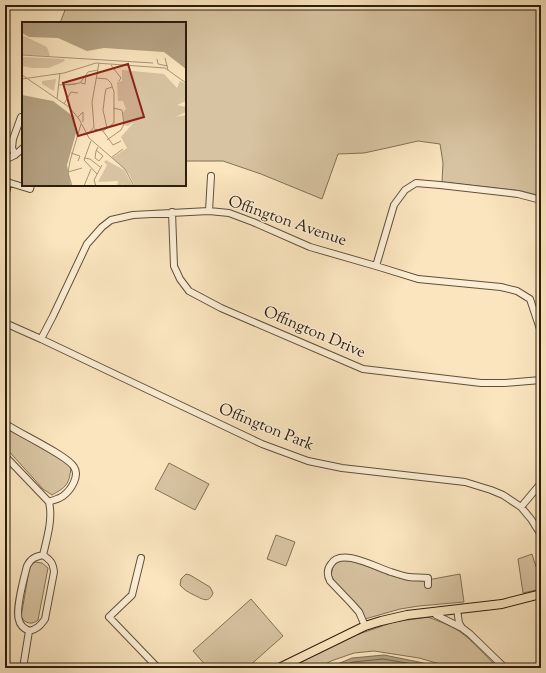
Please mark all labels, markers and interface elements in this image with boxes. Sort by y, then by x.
inset map [22,22,186,186]
street label: Offington Avenue [225,191,349,253]
street label: Offington Drive [259,301,369,365]
street label: Offington Park [215,398,318,458]

